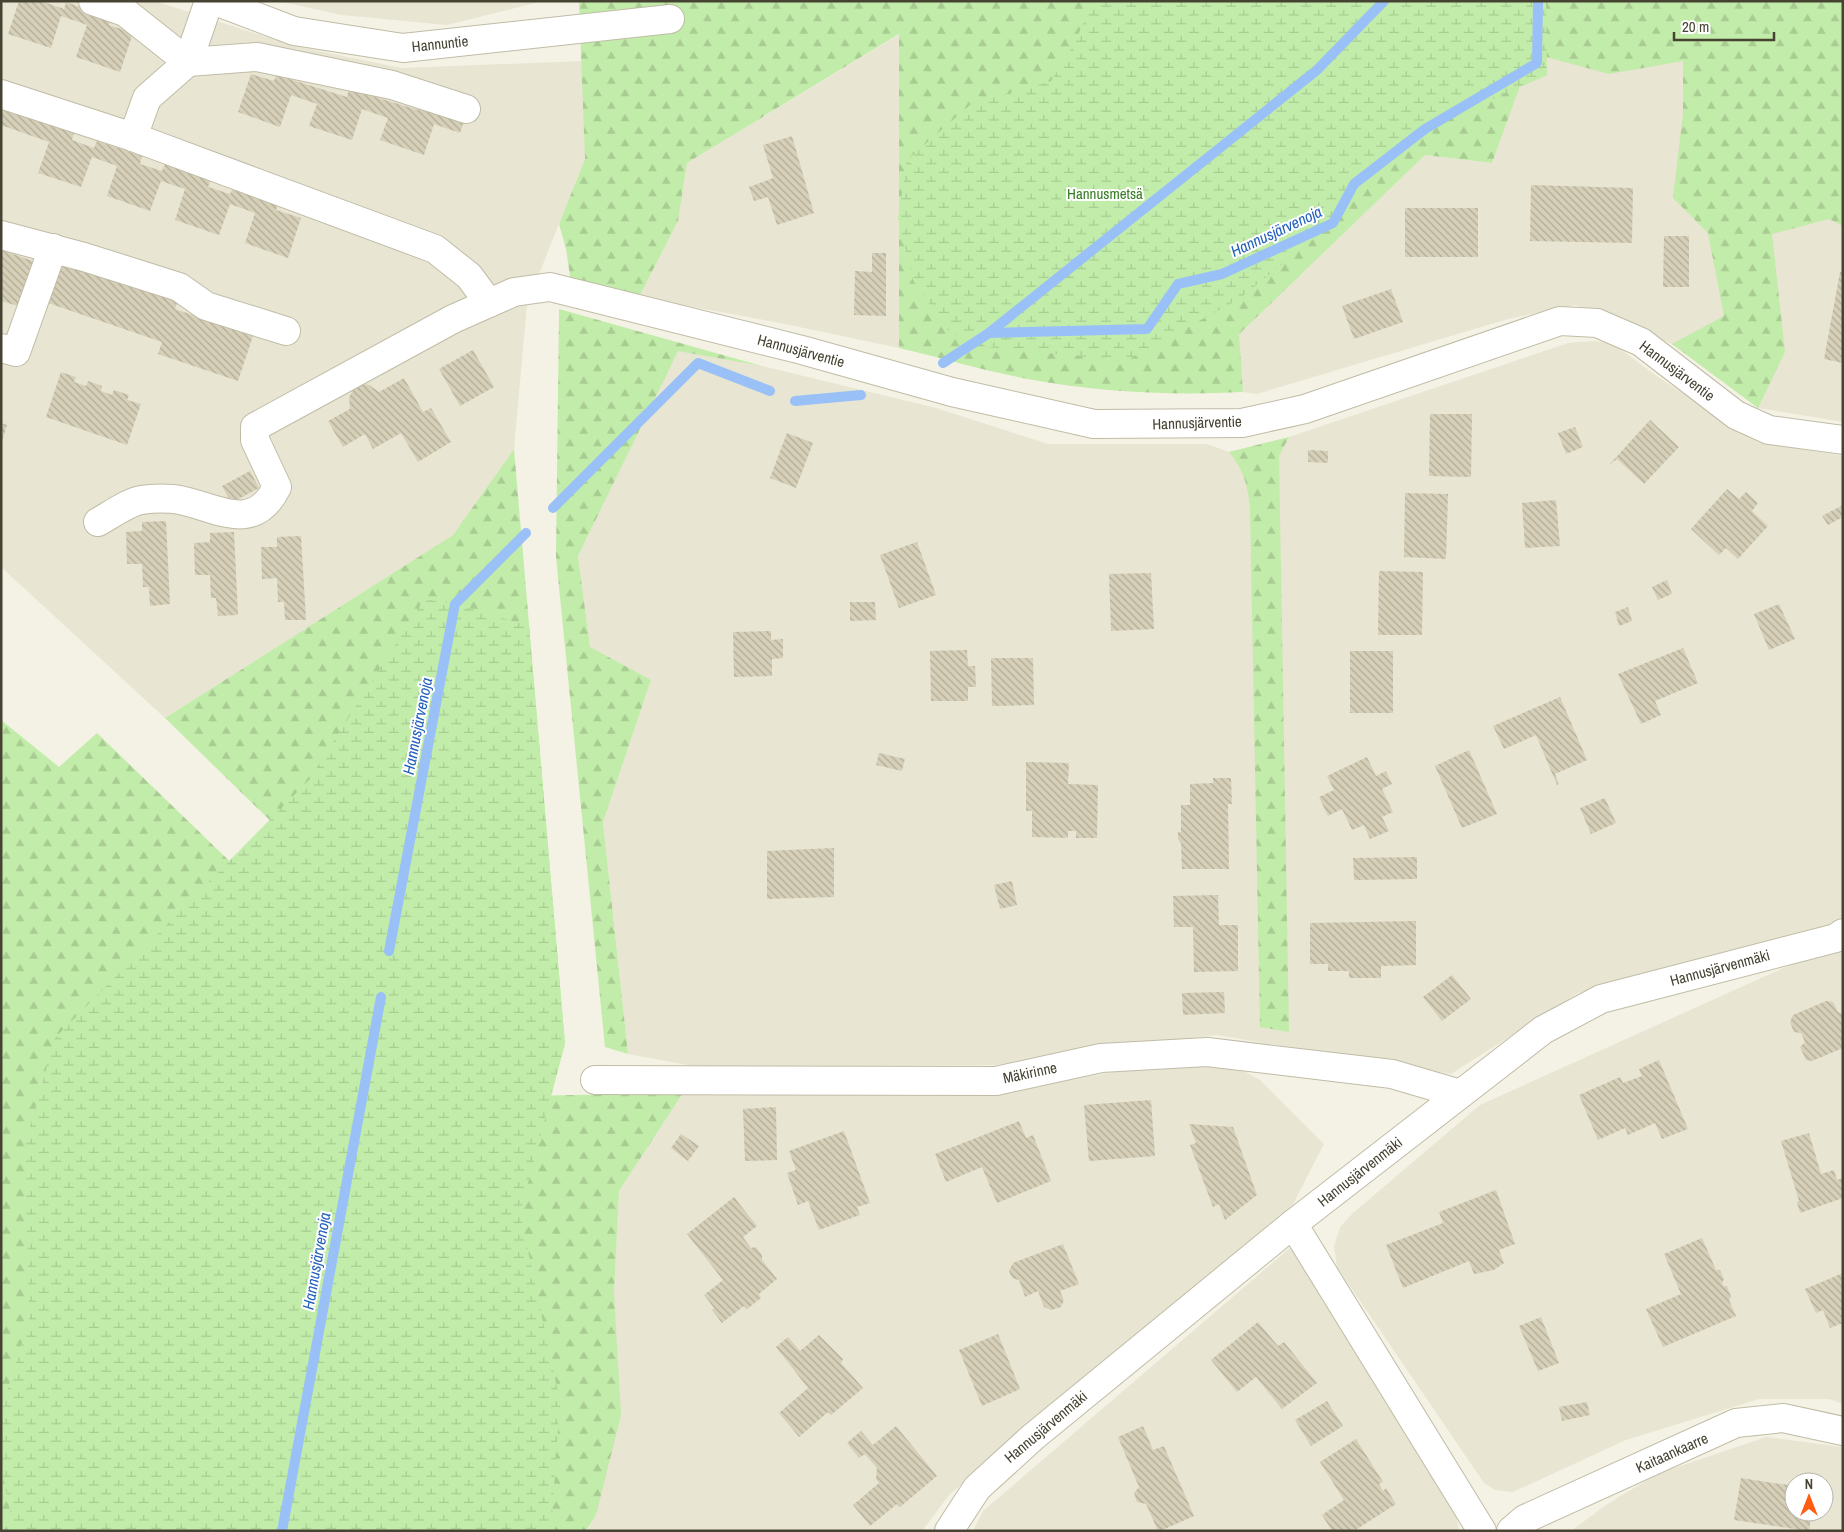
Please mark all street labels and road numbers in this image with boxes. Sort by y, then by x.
street label: Hannuntie [411,30,469,57]
street label: Hannusjärventie [755,329,847,372]
street label: Hannusjärventie [1635,335,1720,406]
street label: Hannusjärventie [1152,410,1242,435]
street label: Hannusjärvenmäki [1668,944,1772,991]
street label: Mäkirinne [1001,1057,1059,1088]
street label: Hannusjärvenmäki [1313,1132,1407,1211]
street label: Hannusjärvenmäki [1000,1386,1092,1468]
street label: Kaitaankaarre [1632,1427,1712,1478]

